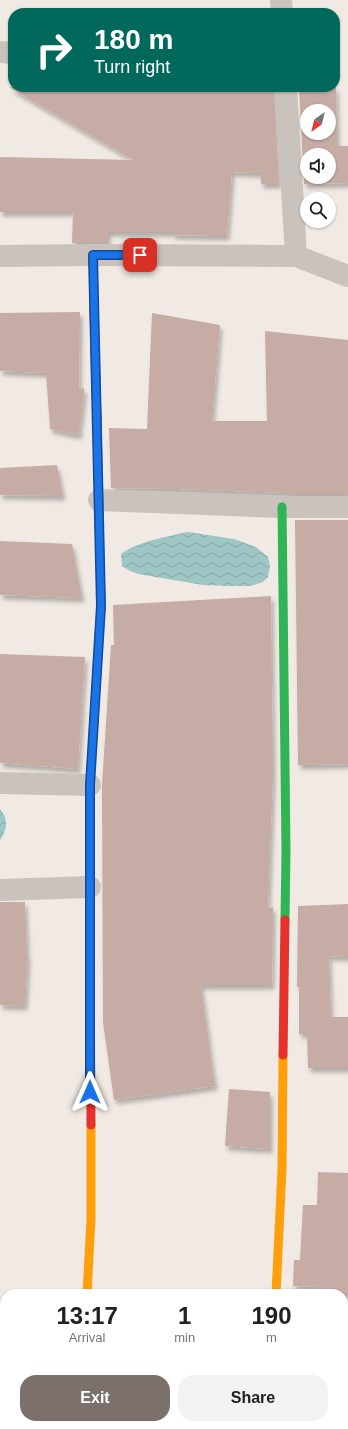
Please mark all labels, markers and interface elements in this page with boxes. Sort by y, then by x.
icon: right [28,24,80,76]
text: 180 m [94,24,173,55]
text: Turn right [94,57,170,77]
north arrow [300,104,336,140]
map controls [300,104,336,228]
button: sound [300,148,336,184]
button: search [300,192,336,228]
pin [123,238,157,272]
icon: arrive [129,244,151,266]
position arrow [69,1071,111,1113]
text: 13:17 [56,1302,118,1329]
text: 1 [178,1302,191,1329]
text: 190 [252,1302,292,1329]
text: Arrival [69,1330,106,1345]
text: min [174,1330,195,1345]
text: m [266,1330,277,1345]
button: Exit [20,1375,170,1421]
button: Share [178,1375,328,1421]

